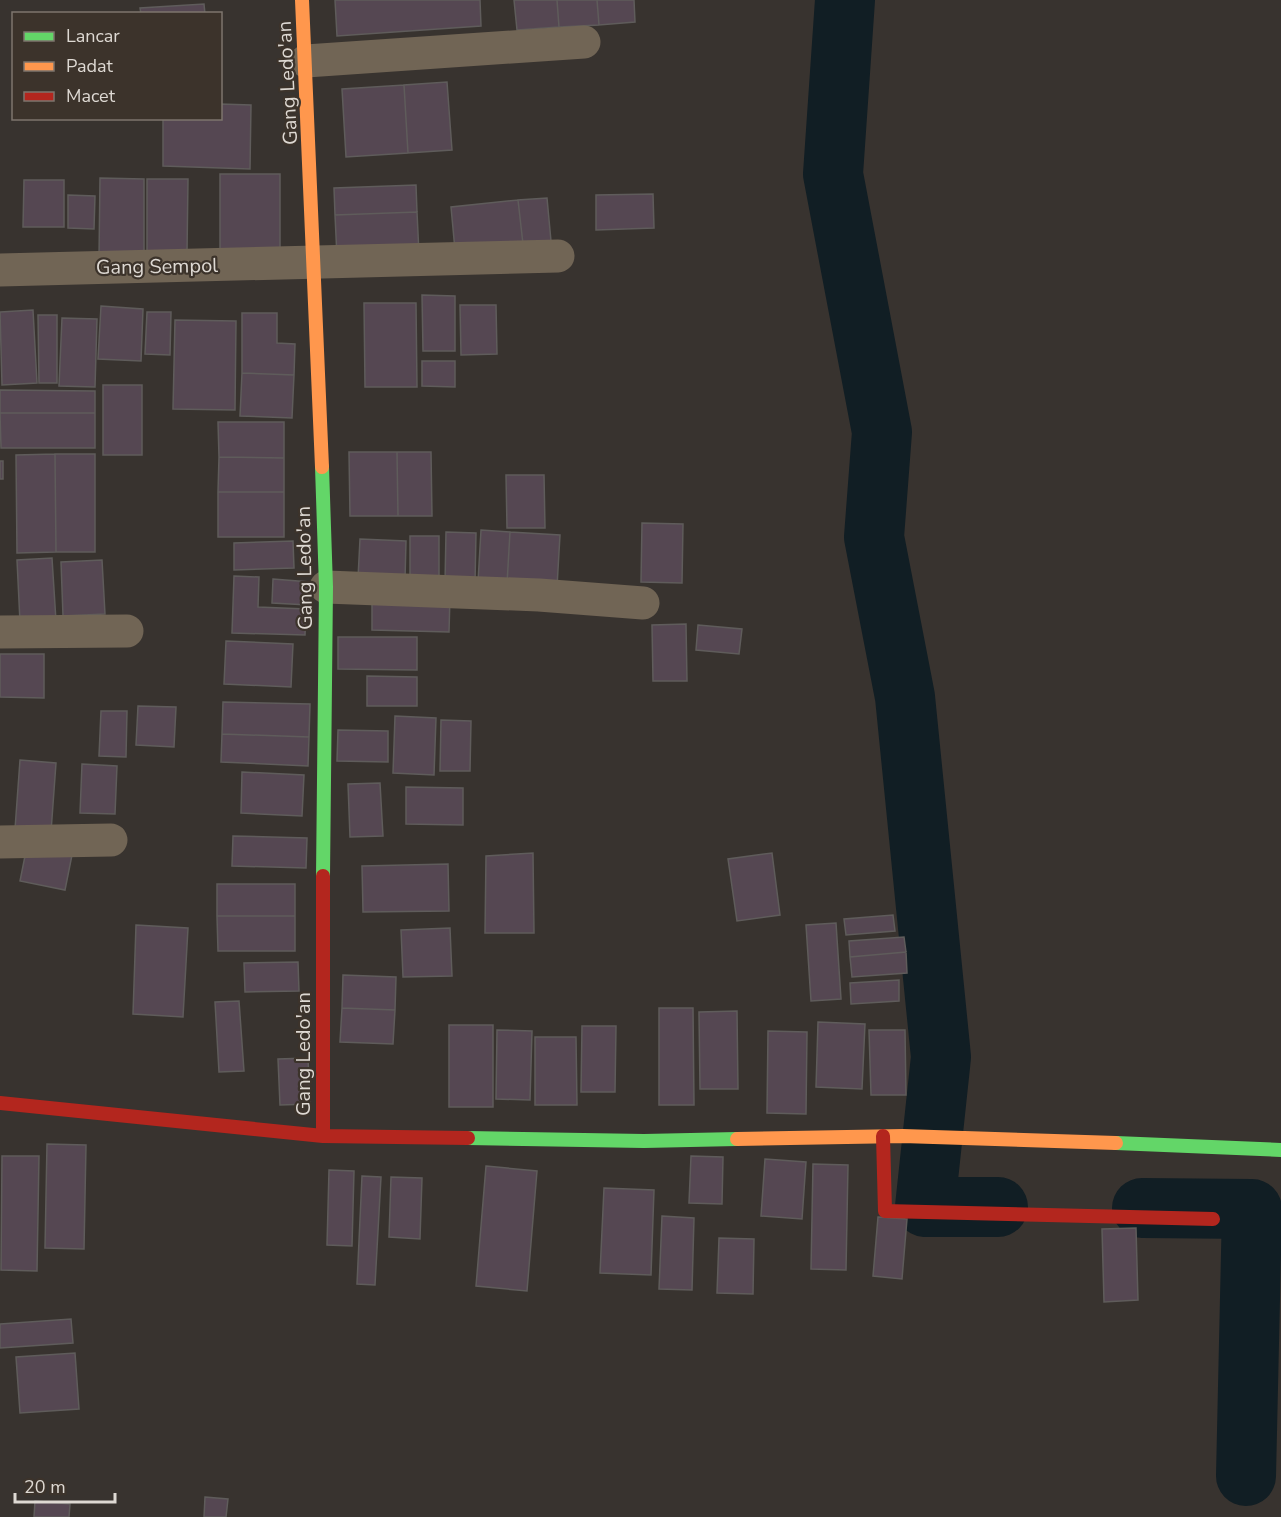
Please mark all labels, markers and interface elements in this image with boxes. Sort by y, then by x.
legend [12,12,222,120]
street label: Gang Ledo'an [271,20,304,146]
text: Lancar [66,24,120,48]
text: Padat [66,54,114,78]
text: Macet [66,84,116,108]
street label: Gang Sempol [96,252,218,281]
street label: Gang Ledo'an [290,506,319,630]
street label: Gang Ledo'an [290,992,317,1116]
scale bar [15,1466,116,1504]
text: 20 m [24,1475,66,1499]

